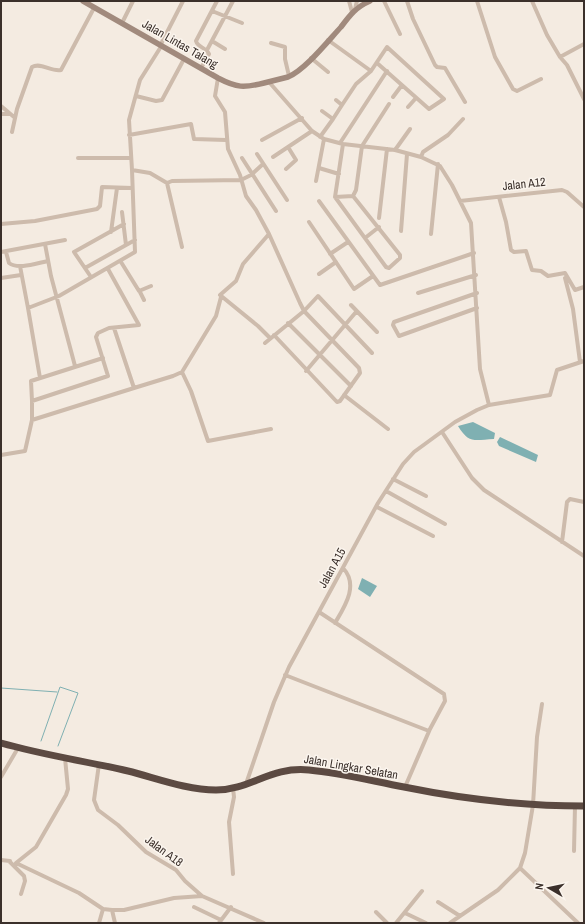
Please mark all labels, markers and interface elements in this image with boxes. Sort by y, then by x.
street label: Jalan Lintas Talang [139,16,221,72]
street label: Jalan A12 [502,174,546,194]
street label: Jalan A15 [315,545,350,591]
street label: Jalan Lingkar Selatan [303,751,399,783]
street label: Jalan A18 [142,832,186,870]
north arrow [529,868,569,908]
text: N [532,882,547,891]

